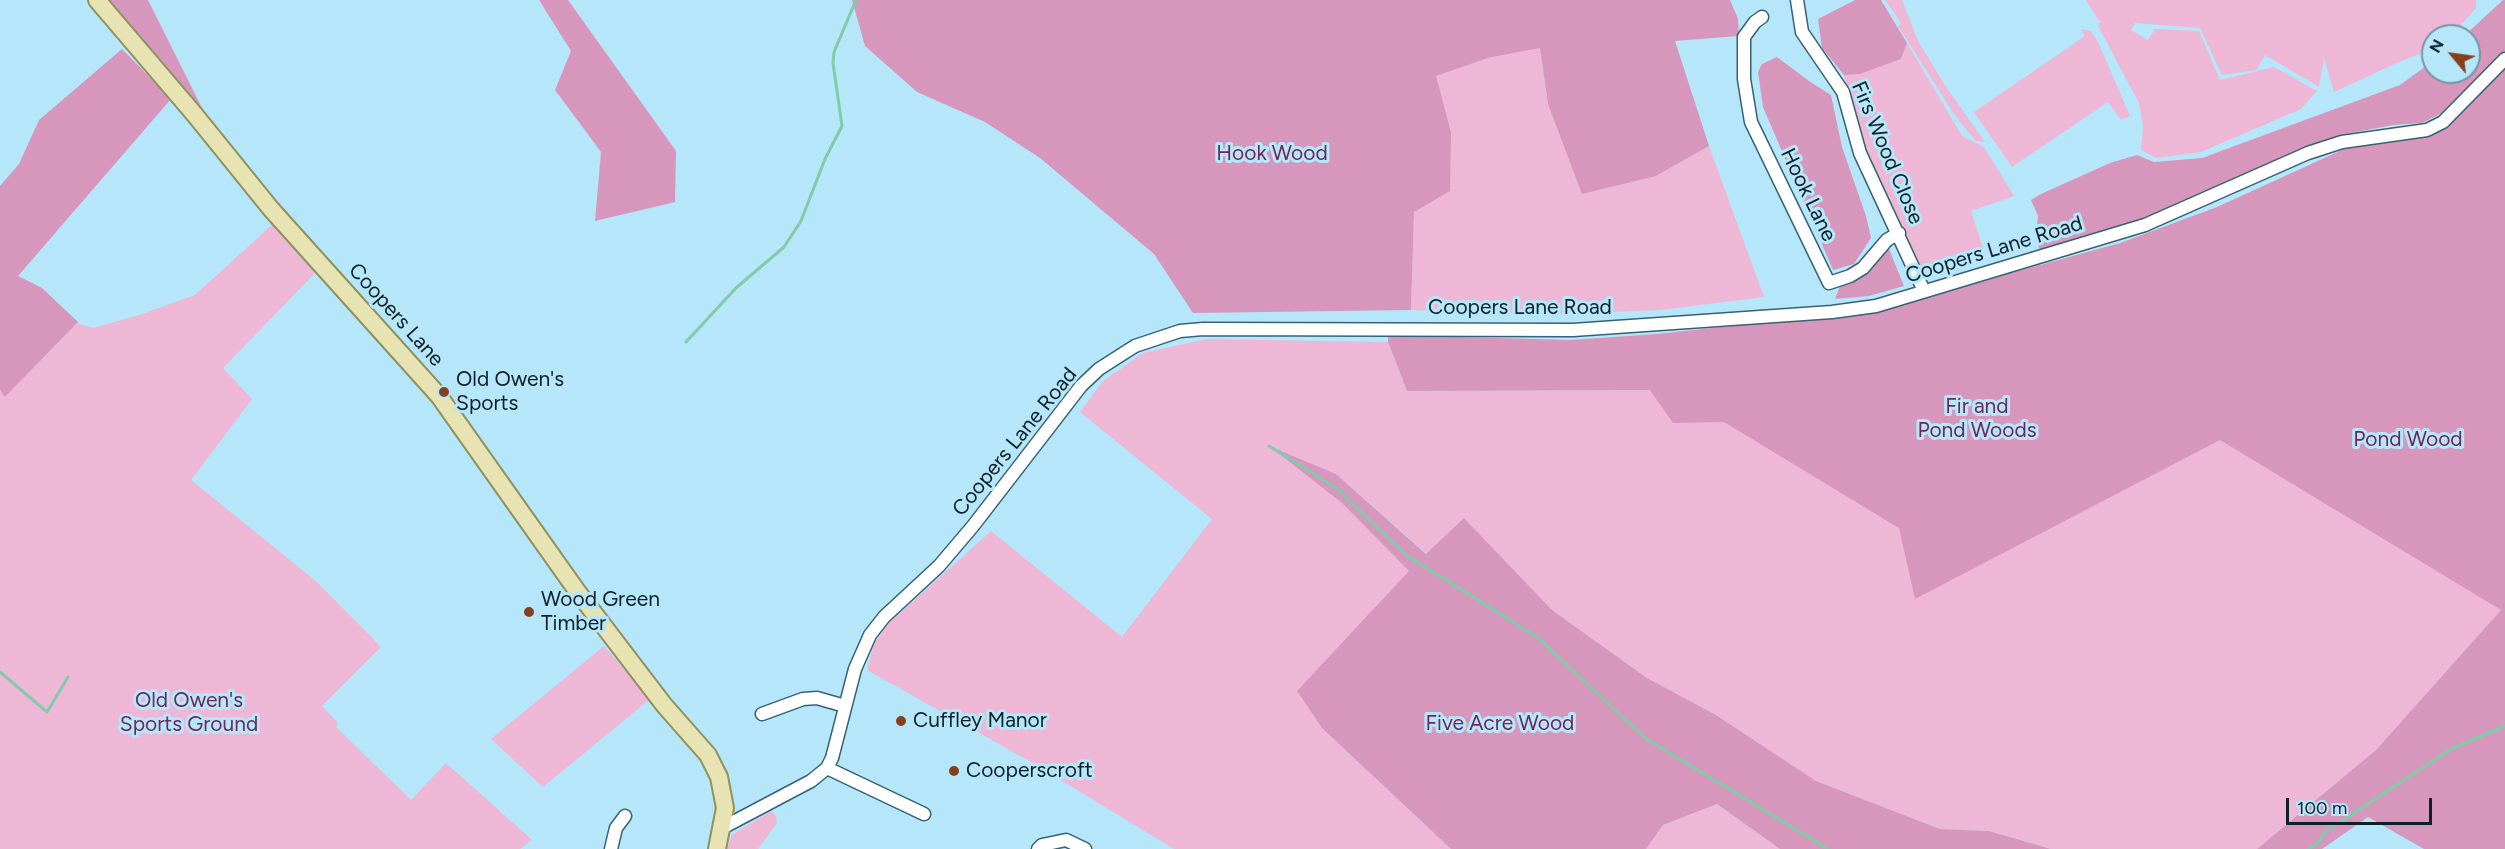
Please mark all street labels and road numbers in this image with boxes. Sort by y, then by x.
street label: Firs Wood Close [1846,78,1928,228]
street label: Hook Lane [1775,144,1841,246]
street label: Coopers Lane Road [1902,211,2086,289]
street label: Coopers Lane [343,258,449,372]
street label: Coopers Lane Road [1428,295,1612,321]
street label: Coopers Lane Road [947,363,1083,521]

